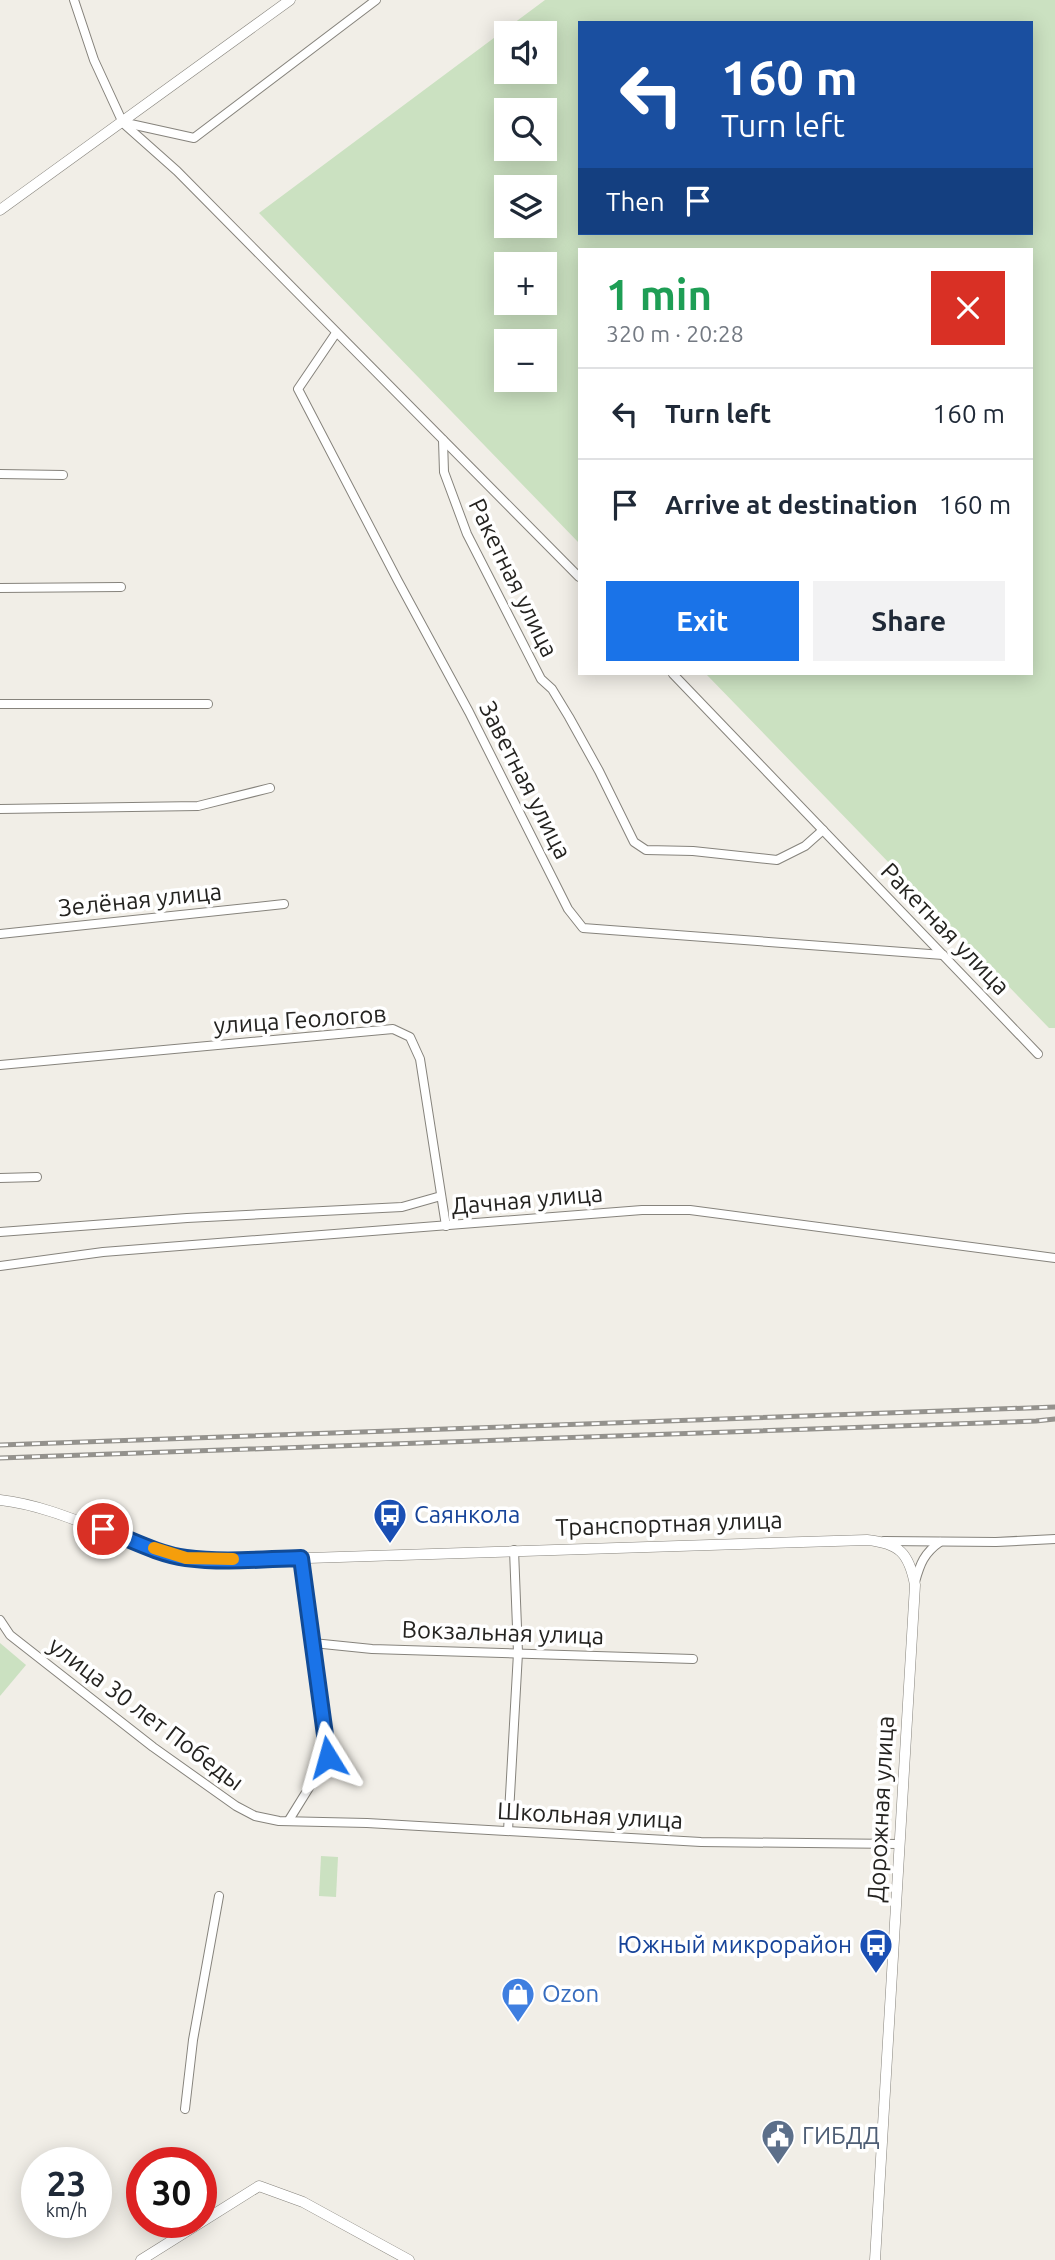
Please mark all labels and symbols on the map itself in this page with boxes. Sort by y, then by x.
street label: Ракетная улица [463,494,563,661]
street label: Заветная улица [474,696,577,863]
street label: Ракетная улица [876,857,1015,1000]
street label: Зелёная улица [57,877,223,922]
street label: улица Геологов [213,1000,387,1039]
street label: Дачная улица [450,1179,604,1220]
bus stop icon: Саянкола [371,1496,409,1545]
pin [73,1499,133,1559]
place label: Саянкола [414,1501,520,1528]
street label: Транспортная улица [555,1506,783,1541]
street label: Вокзальная улица [401,1615,605,1650]
street label: улица 30 лет Победы [44,1632,249,1796]
street label: Дорожная улица [862,1715,899,1903]
position arrow [291,1720,365,1794]
street label: Школьная улица [496,1797,684,1834]
bus stop icon: Южный микрорайон [857,1926,895,1975]
place label: Южный микрорайон [617,1931,852,1958]
shop icon: Ozon [499,1975,537,2024]
place label: Ozon [542,1980,599,2007]
public building icon: ГИБДД [759,2117,797,2166]
place label: ГИБДД [802,2122,880,2149]
speed limit sign: 30 [126,2147,217,2238]

